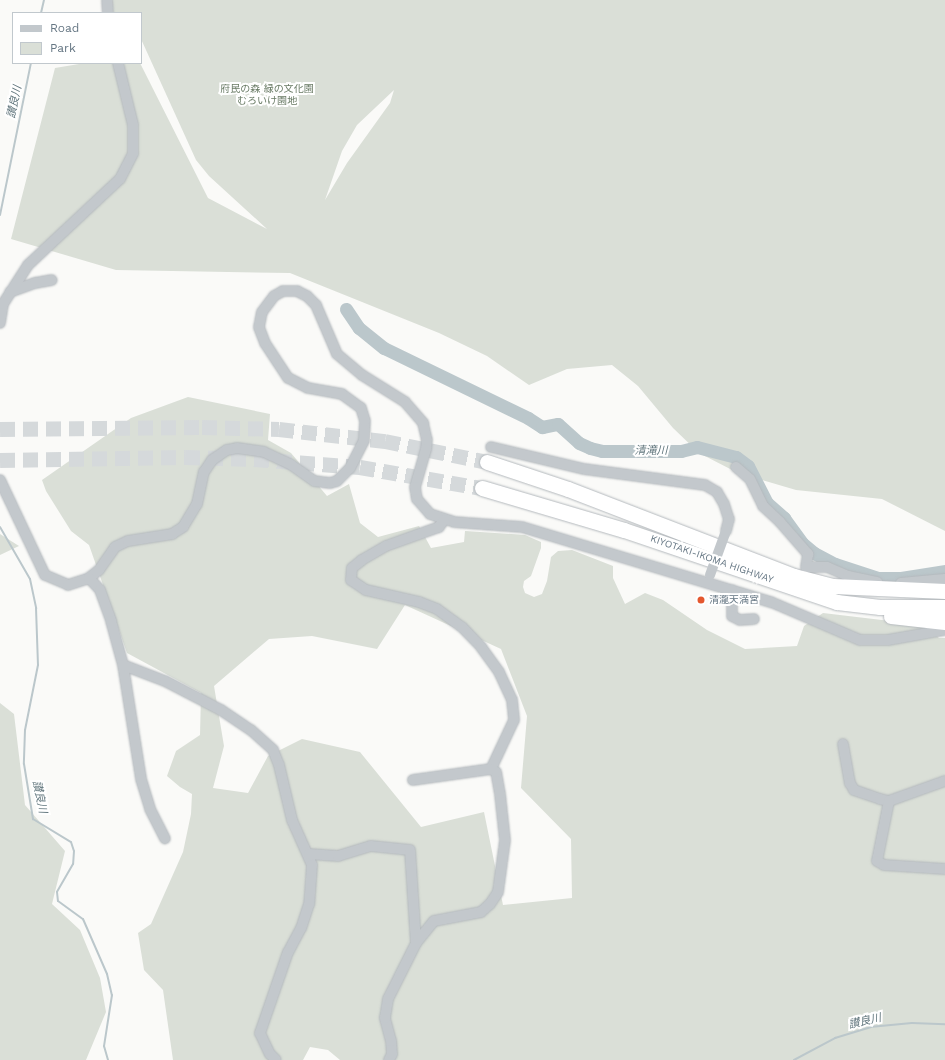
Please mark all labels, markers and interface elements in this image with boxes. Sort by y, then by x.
legend [12,12,142,64]
text: Road [50,21,79,35]
text: Park [50,41,76,55]
park label: 府民の森 緑の文化園 むろいけ園地 [220,82,314,106]
water label: 讃良川 [5,84,25,120]
water label: 清滝川 [635,444,667,458]
street label: KIYOTAKI-IKOMA HIGHWAY [649,532,775,586]
place label: 清瀧天満宮 [709,594,759,606]
marker: 清瀧天満宮 [696,595,706,605]
water label: 讃良川 [29,779,49,815]
water label: 讃良川 [847,1012,883,1032]

